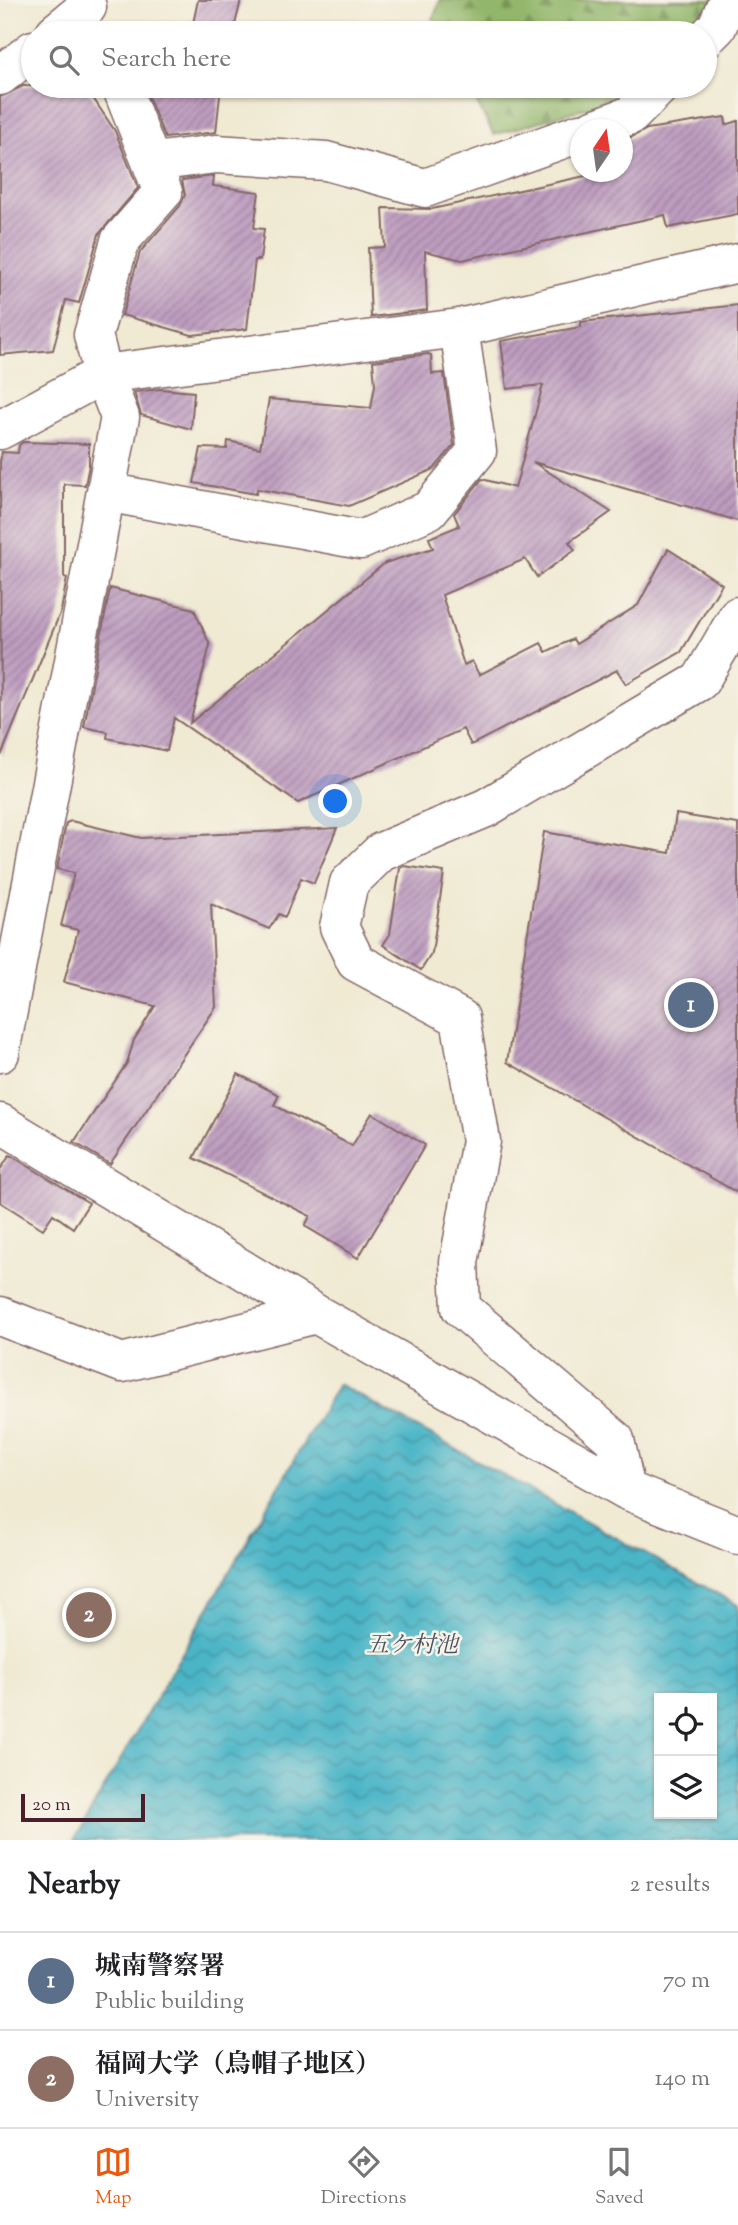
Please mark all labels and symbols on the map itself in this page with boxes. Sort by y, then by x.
north arrow [570,119,633,182]
your location [318,784,352,818]
pin: 1 [668,979,714,1031]
pin: 2 [66,1589,112,1641]
water label: 五ケ村池 [366,1630,461,1663]
scale bar [21,1791,145,1823]

